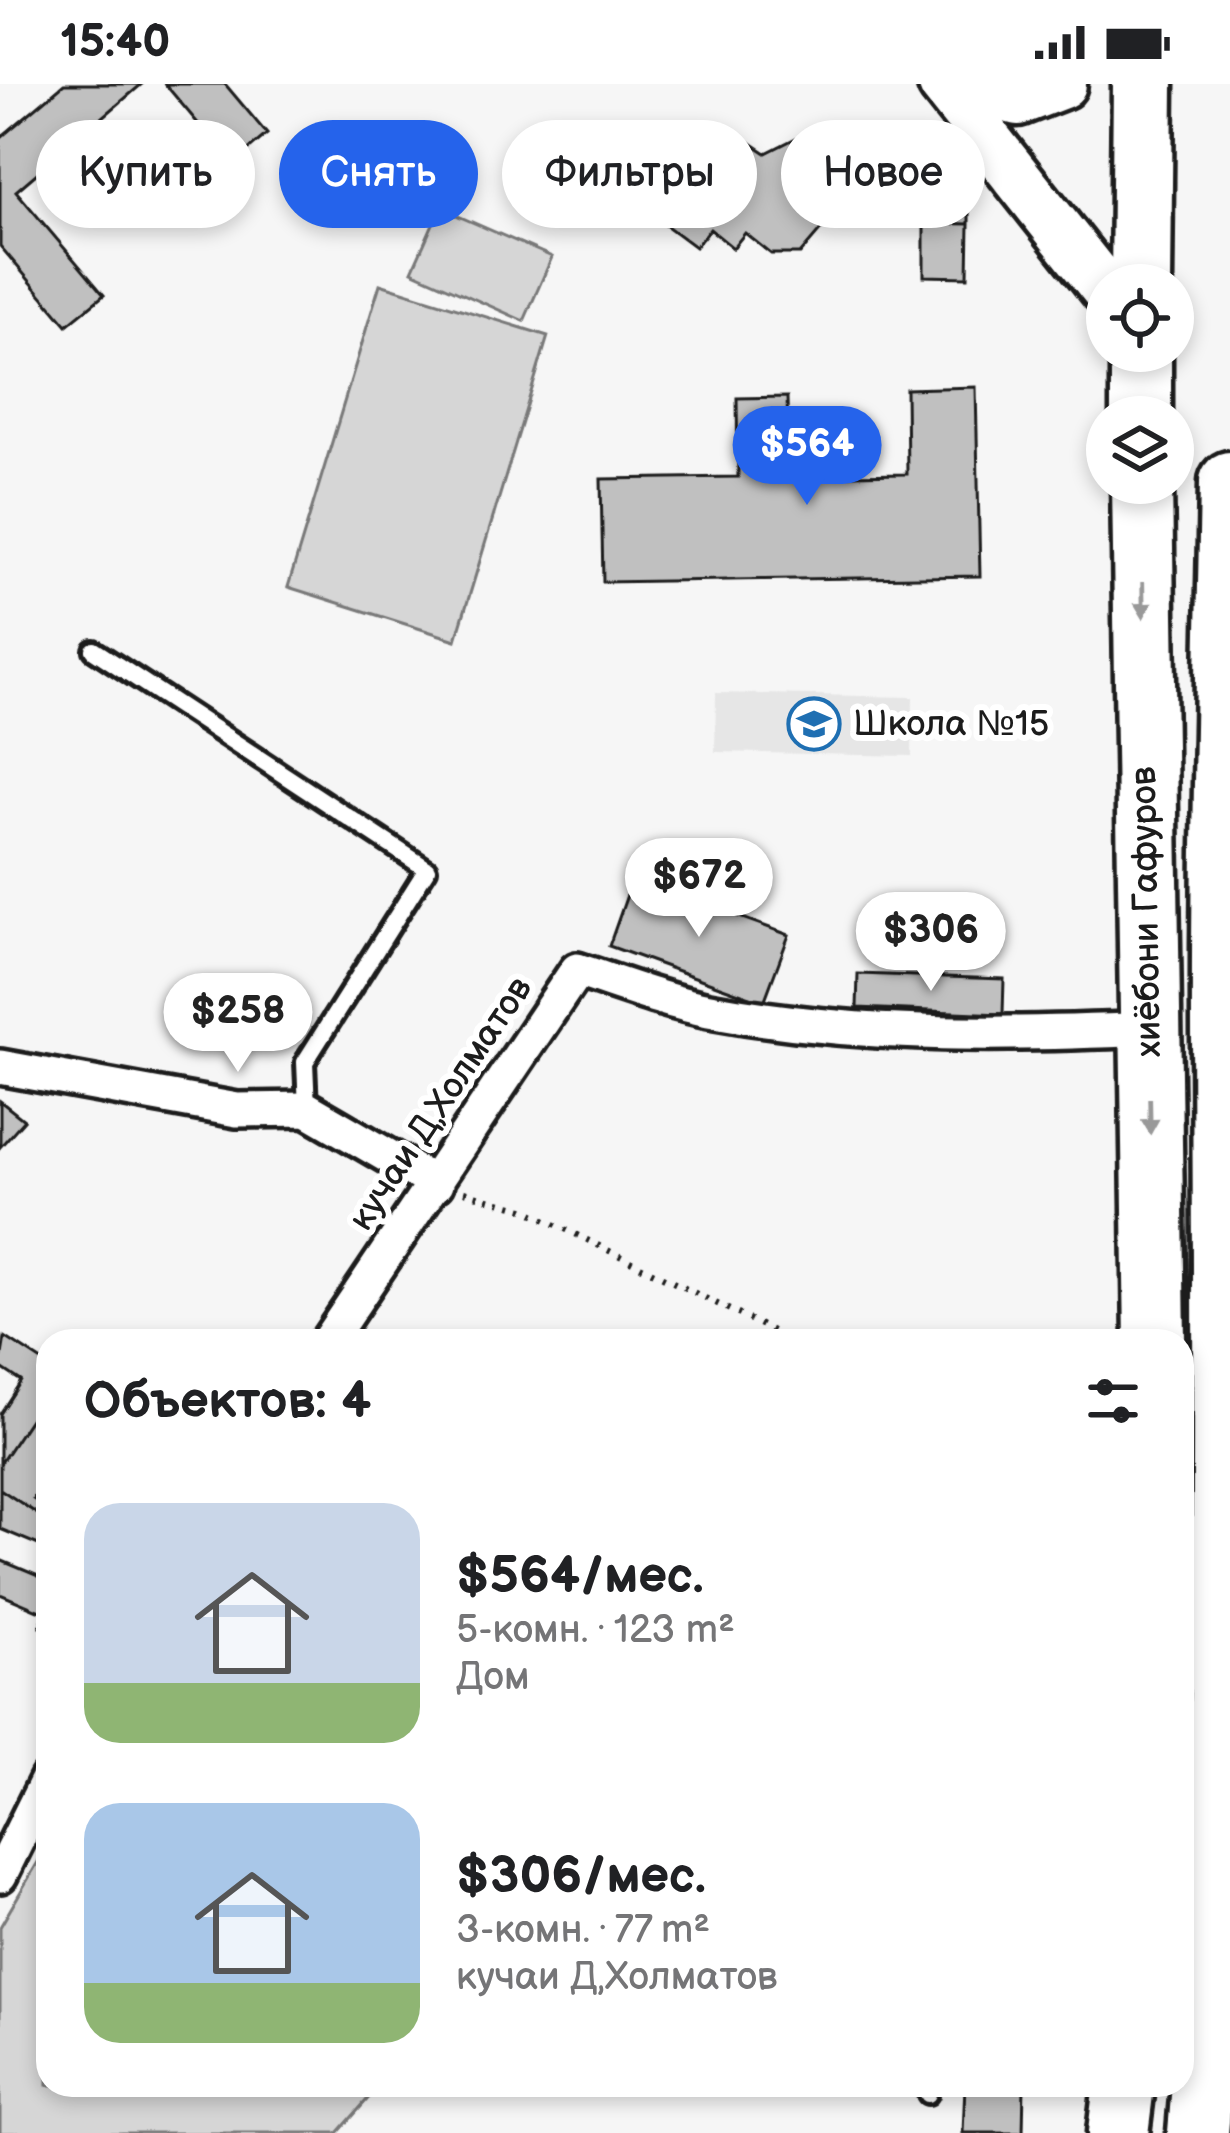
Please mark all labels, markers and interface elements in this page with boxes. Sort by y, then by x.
text: 15:40 [60,15,170,70]
chip: Купить [36,120,255,228]
chip: Снять [279,120,478,228]
chip: Фильтры [502,120,757,228]
chip: Новое [781,120,985,228]
map controls [1086,264,1194,504]
button: locate [1086,264,1194,372]
button: layers [1086,396,1194,504]
pin: $564 [736,406,878,508]
text: $564 [760,421,854,468]
one-way arrow [1134,582,1153,620]
school or university icon: Школа №15 [786,696,842,752]
place label: Школа №15 [853,703,1049,746]
street label: хиёбони Гафуров [1123,766,1171,1058]
pin: $672 [628,838,770,940]
text: $672 [652,853,746,900]
pin: $306 [860,892,1002,994]
text: $306 [883,907,979,954]
street label: кучаи Д,Холматов [340,969,542,1239]
pin: $258 [167,973,309,1075]
text: $258 [190,988,286,1035]
one-way arrow [1140,1098,1159,1136]
icon: filters [1080,1368,1146,1434]
text: Объектов: 4 [84,1371,371,1432]
text: $564/мес. [456,1546,704,1607]
icon: home [180,1551,324,1695]
text: 5-комн. · 123 m² [456,1607,735,1654]
text: Дом [456,1654,530,1701]
text: $306/мес. [456,1846,706,1907]
icon: home [180,1851,324,1995]
text: 3-комн. · 77 m² [456,1907,710,1954]
text: кучаи Д,Холматов [456,1954,778,2001]

